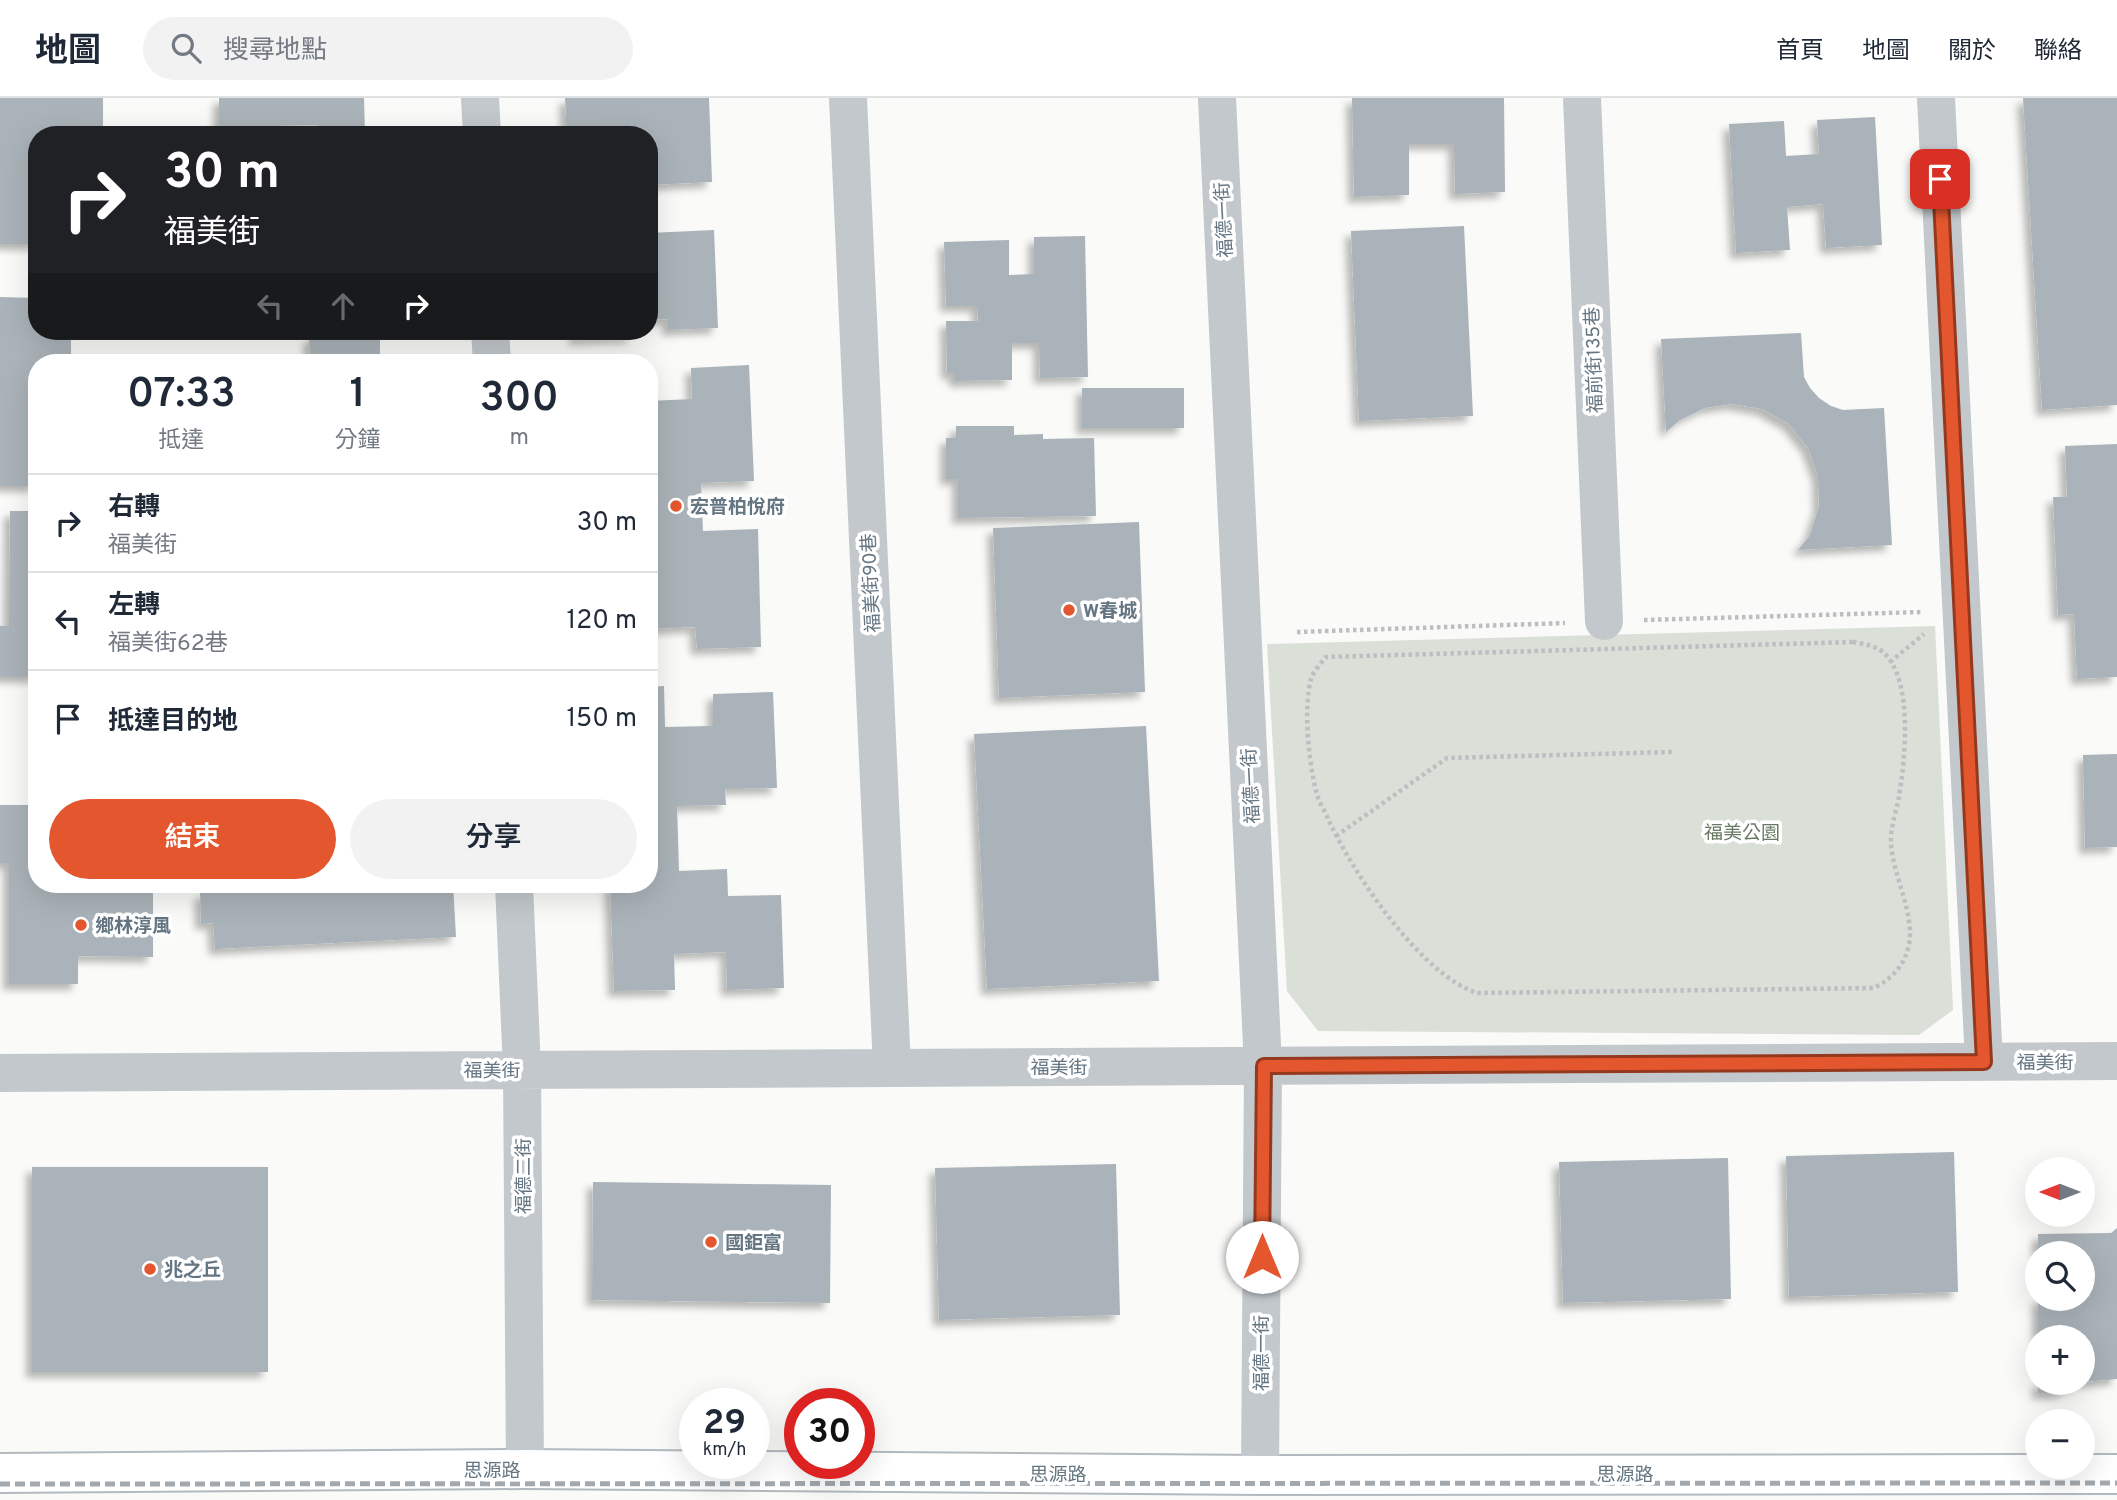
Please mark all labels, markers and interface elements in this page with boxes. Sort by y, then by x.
search box [143,17,633,80]
icon: search [167,29,205,67]
text: 地圖 [35,32,101,74]
text: 搜尋地點 [223,35,327,68]
text: 首頁 [1776,37,1824,67]
text: 地圖 [1862,37,1910,67]
text: 關於 [1948,37,1996,67]
text: 聯絡 [2034,37,2082,67]
text: 30 m [164,144,280,206]
pin [1910,149,1970,209]
icon: right [49,154,140,245]
icon: arrive [1921,160,1959,198]
street label: 福德一街 [1211,181,1239,258]
text: 福美街 [164,214,260,254]
icon: left [251,287,289,325]
icon: ahead [324,287,362,325]
icon: right [397,287,435,325]
street label: 福前街135巷 [1581,306,1609,413]
text: 07:33 [127,369,236,422]
text: 1 [349,369,366,422]
text: 300 [480,373,559,426]
text: m [510,424,529,453]
text: 抵達 [158,427,204,456]
text: 分鐘 [335,427,381,456]
text: 右轉 [108,492,160,525]
place label: 宏普柏悅府 [690,496,785,520]
marker: 宏普柏悅府 [668,498,684,514]
icon: right [49,504,87,542]
text: 30 m [577,507,637,540]
text: 福美街 [108,532,177,561]
street label: 福美街90巷 [857,533,887,633]
text: 左轉 [108,590,160,623]
place label: W春城 [1083,600,1137,624]
icon: left [49,602,87,640]
marker: W春城 [1061,602,1077,618]
text: 120 m [567,605,637,638]
text: 福美街62巷 [108,630,228,659]
icon: arrive [49,700,87,738]
text: 150 m [566,703,637,736]
text: 抵達目的地 [108,706,238,739]
street label: 福德一街 [1238,747,1266,824]
button: 結束 [49,799,336,879]
button: 分享 [350,799,637,879]
park label: 福美公園 [1704,822,1780,846]
place label: 鄉林淳風 [95,915,171,939]
marker: 鄉林淳風 [73,917,89,933]
street label: 福美街 [2016,1052,2074,1076]
street label: 福美街 [1030,1057,1088,1081]
street label: 福美街 [463,1060,521,1084]
street label: 福德二街 [513,1138,537,1214]
north arrow [2025,1157,2095,1227]
map controls [2025,1157,2095,1479]
position arrow [1225,1220,1299,1294]
place label: 國鉅富 [725,1232,782,1256]
marker: 國鉅富 [703,1234,719,1250]
button: search [2025,1241,2095,1311]
place label: 兆之丘 [164,1259,221,1283]
marker: 兆之丘 [142,1261,158,1277]
street label: 福德一街 [1251,1315,1275,1391]
button: + [2025,1325,2095,1395]
speed limit sign: 30 [784,1388,875,1479]
text: 29 [703,1402,746,1446]
button: − [2025,1409,2095,1479]
text: km/h [703,1439,746,1462]
street label: 思源路 [463,1460,521,1484]
street label: 思源路 [1029,1464,1087,1488]
street label: 思源路 [1596,1464,1654,1488]

